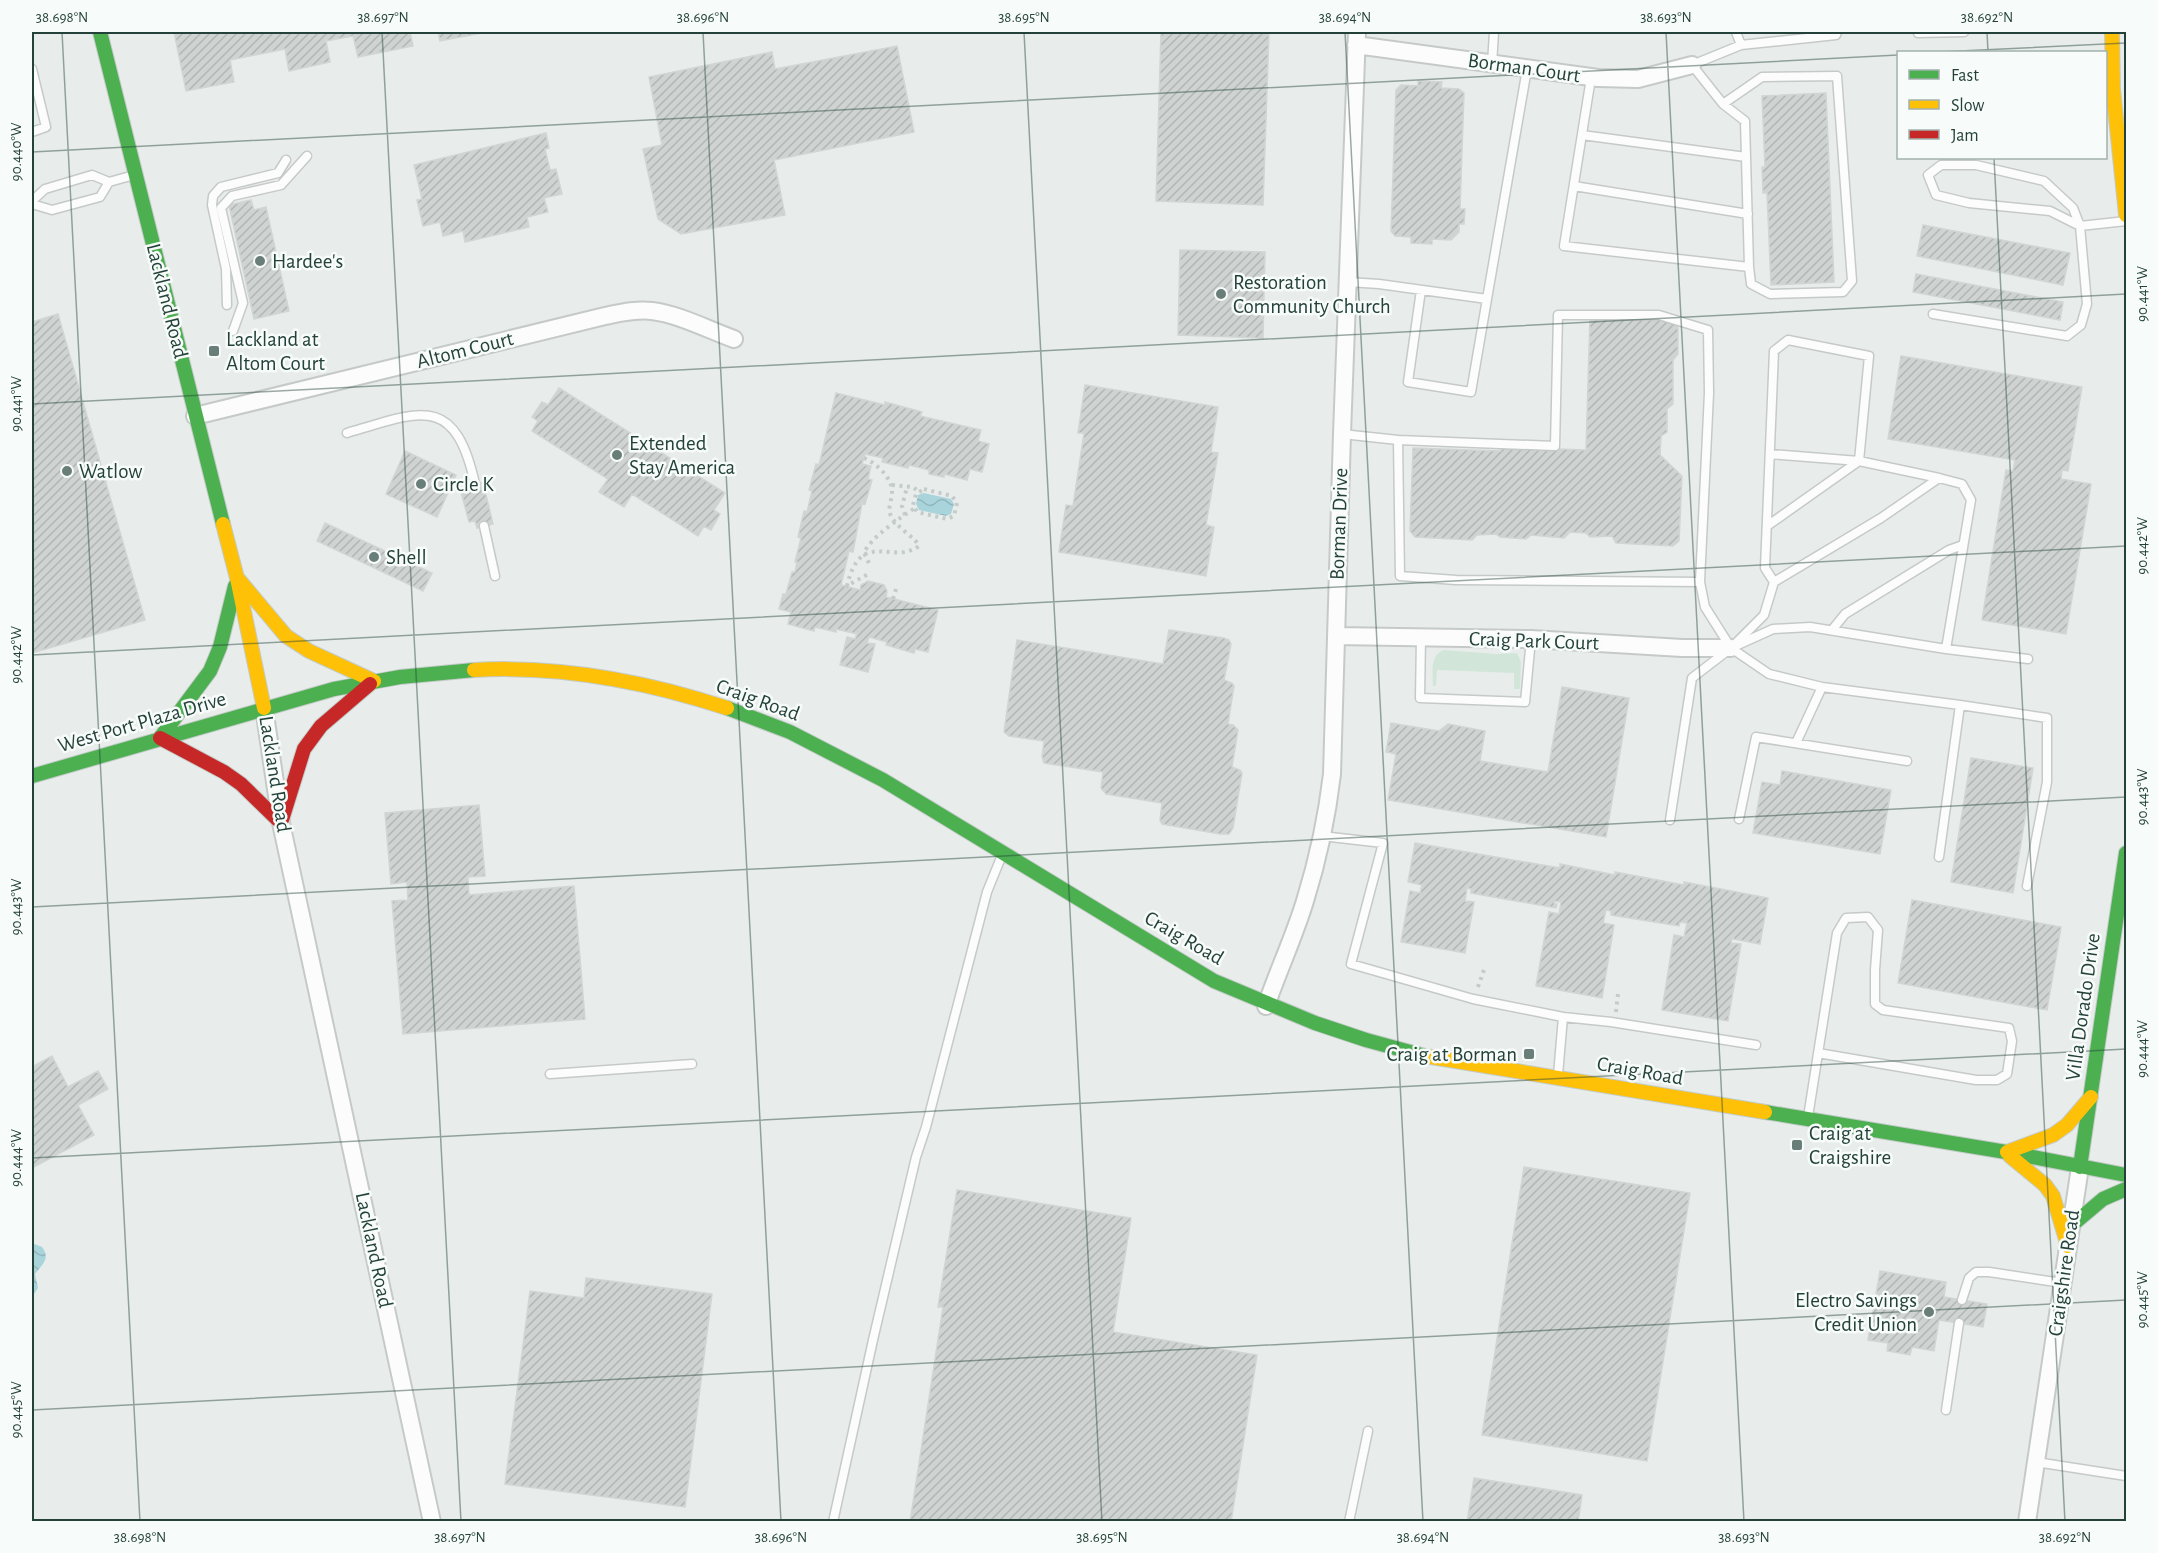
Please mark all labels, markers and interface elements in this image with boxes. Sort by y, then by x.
text: 38.698°N [36,10,88,25]
text: 38.697°N [357,10,409,25]
text: 38.696°N [677,10,729,25]
text: 38.695°N [998,10,1050,25]
text: 38.694°N [1319,10,1371,25]
text: 38.693°N [1640,10,1692,25]
text: 38.692°N [1961,10,2013,25]
street label: Borman Court [1466,50,1582,86]
legend [1897,51,2107,159]
text: Fast [1951,67,1979,85]
text: Slow [1951,97,1984,115]
text: 90.440°W [9,122,24,181]
text: Jam [1951,127,1979,145]
street label: Lackland Road [143,241,191,361]
place label: Hardee's [272,251,343,272]
marker: Hardee's [253,254,267,268]
text: 90.441°W [2135,265,2150,322]
place label: Restoration Community Church [1233,272,1391,317]
marker: Restoration Community Church [1214,287,1228,301]
street label: Altom Court [414,328,516,372]
place label: Lackland at Altom Court [226,329,325,374]
marker: Lackland at Altom Court [207,344,221,358]
text: 90.441°W [9,375,24,432]
place label: Extended Stay America [629,433,736,478]
marker: Extended Stay America [610,448,624,462]
place label: Watlow [79,461,142,482]
marker: Watlow [60,464,74,478]
street label: Borman Drive [1327,468,1351,580]
place label: Circle K [433,474,494,495]
marker: Circle K [414,477,428,491]
text: 90.442°W [2135,517,2150,575]
place label: Shell [386,547,427,568]
marker: Shell [367,550,381,564]
text: 90.442°W [9,626,24,684]
street label: Craig Park Court [1469,628,1600,654]
street label: Craig Road [713,675,803,725]
street label: West Port Plaza Drive [56,688,228,756]
street label: Lackland Road [255,714,295,834]
text: 90.443°W [2135,768,2150,826]
text: 90.443°W [9,878,24,936]
street label: Craig Road [1141,907,1227,969]
street label: Villa Dorado Drive [2062,932,2104,1082]
text: 90.444°W [2135,1019,2150,1078]
place label: Craig at Borman [1387,1044,1517,1065]
marker: Craig at Borman [1522,1047,1536,1061]
street label: Craig Road [1595,1053,1685,1089]
place label: Craig at Craigshire [1809,1123,1891,1168]
text: 90.444°W [9,1128,24,1187]
marker: Craig at Craigshire [1790,1138,1804,1152]
street label: Lackland Road [351,1190,397,1310]
street label: Craigshire Road [2045,1208,2083,1338]
text: 90.445°W [2135,1271,2150,1329]
place label: Electro Savings Credit Union [1795,1290,1917,1335]
marker: Electro Savings Credit Union [1922,1305,1936,1319]
text: 90.445°W [9,1381,24,1439]
text: 38.698°N [114,1530,166,1545]
text: 38.697°N [434,1530,486,1545]
text: 38.696°N [755,1530,807,1545]
text: 38.695°N [1076,1530,1128,1545]
text: 38.694°N [1397,1530,1449,1545]
text: 38.693°N [1718,1530,1770,1545]
text: 38.692°N [2039,1530,2091,1545]

